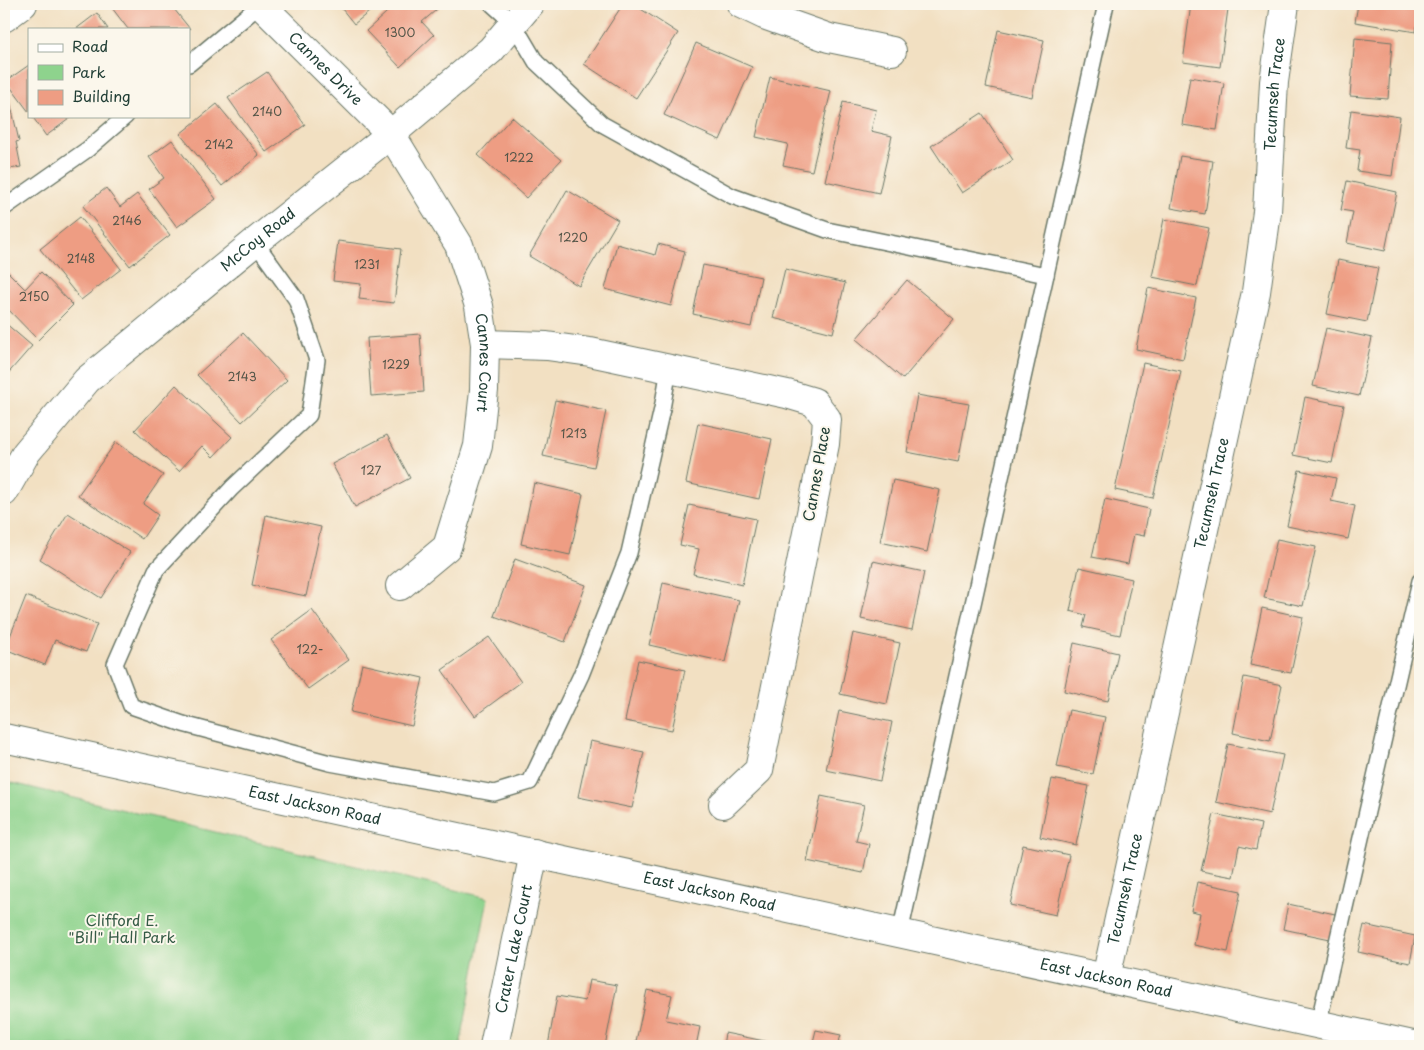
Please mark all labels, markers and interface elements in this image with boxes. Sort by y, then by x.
house number: 1300 [385,23,415,41]
street label: Cannes Drive [284,26,369,110]
legend [28,28,190,118]
text: Road [72,34,108,57]
street label: Tecumseh Trace [1257,36,1290,151]
text: Park [72,60,106,83]
text: Building [72,84,131,107]
house number: 2140 [252,102,282,120]
house number: 2142 [204,135,234,153]
house number: 1222 [504,148,534,166]
street label: McCoy Road [214,201,300,276]
house number: 2146 [112,211,142,229]
house number: 1220 [558,228,588,246]
house number: 2148 [67,249,95,267]
house number: 1231 [354,255,380,273]
house number: 2150 [19,287,49,305]
street label: Cannes Court [470,311,498,414]
house number: 1229 [382,355,410,373]
house number: 2143 [227,367,257,385]
house number: 1213 [561,424,587,442]
street label: Cannes Place [796,424,835,523]
street label: Tecumseh Trace [1187,435,1234,551]
house number: 127 [361,461,381,479]
house number: 122- [296,640,324,658]
street label: East Jackson Road [247,779,383,830]
street label: Tecumseh Trace [1101,831,1147,947]
street label: East Jackson Road [641,865,778,916]
street label: Crater Lake Court [488,882,537,1015]
park label: Clifford E. "Bill" Hall Park [68,908,176,948]
street label: East Jackson Road [1038,951,1175,1002]

